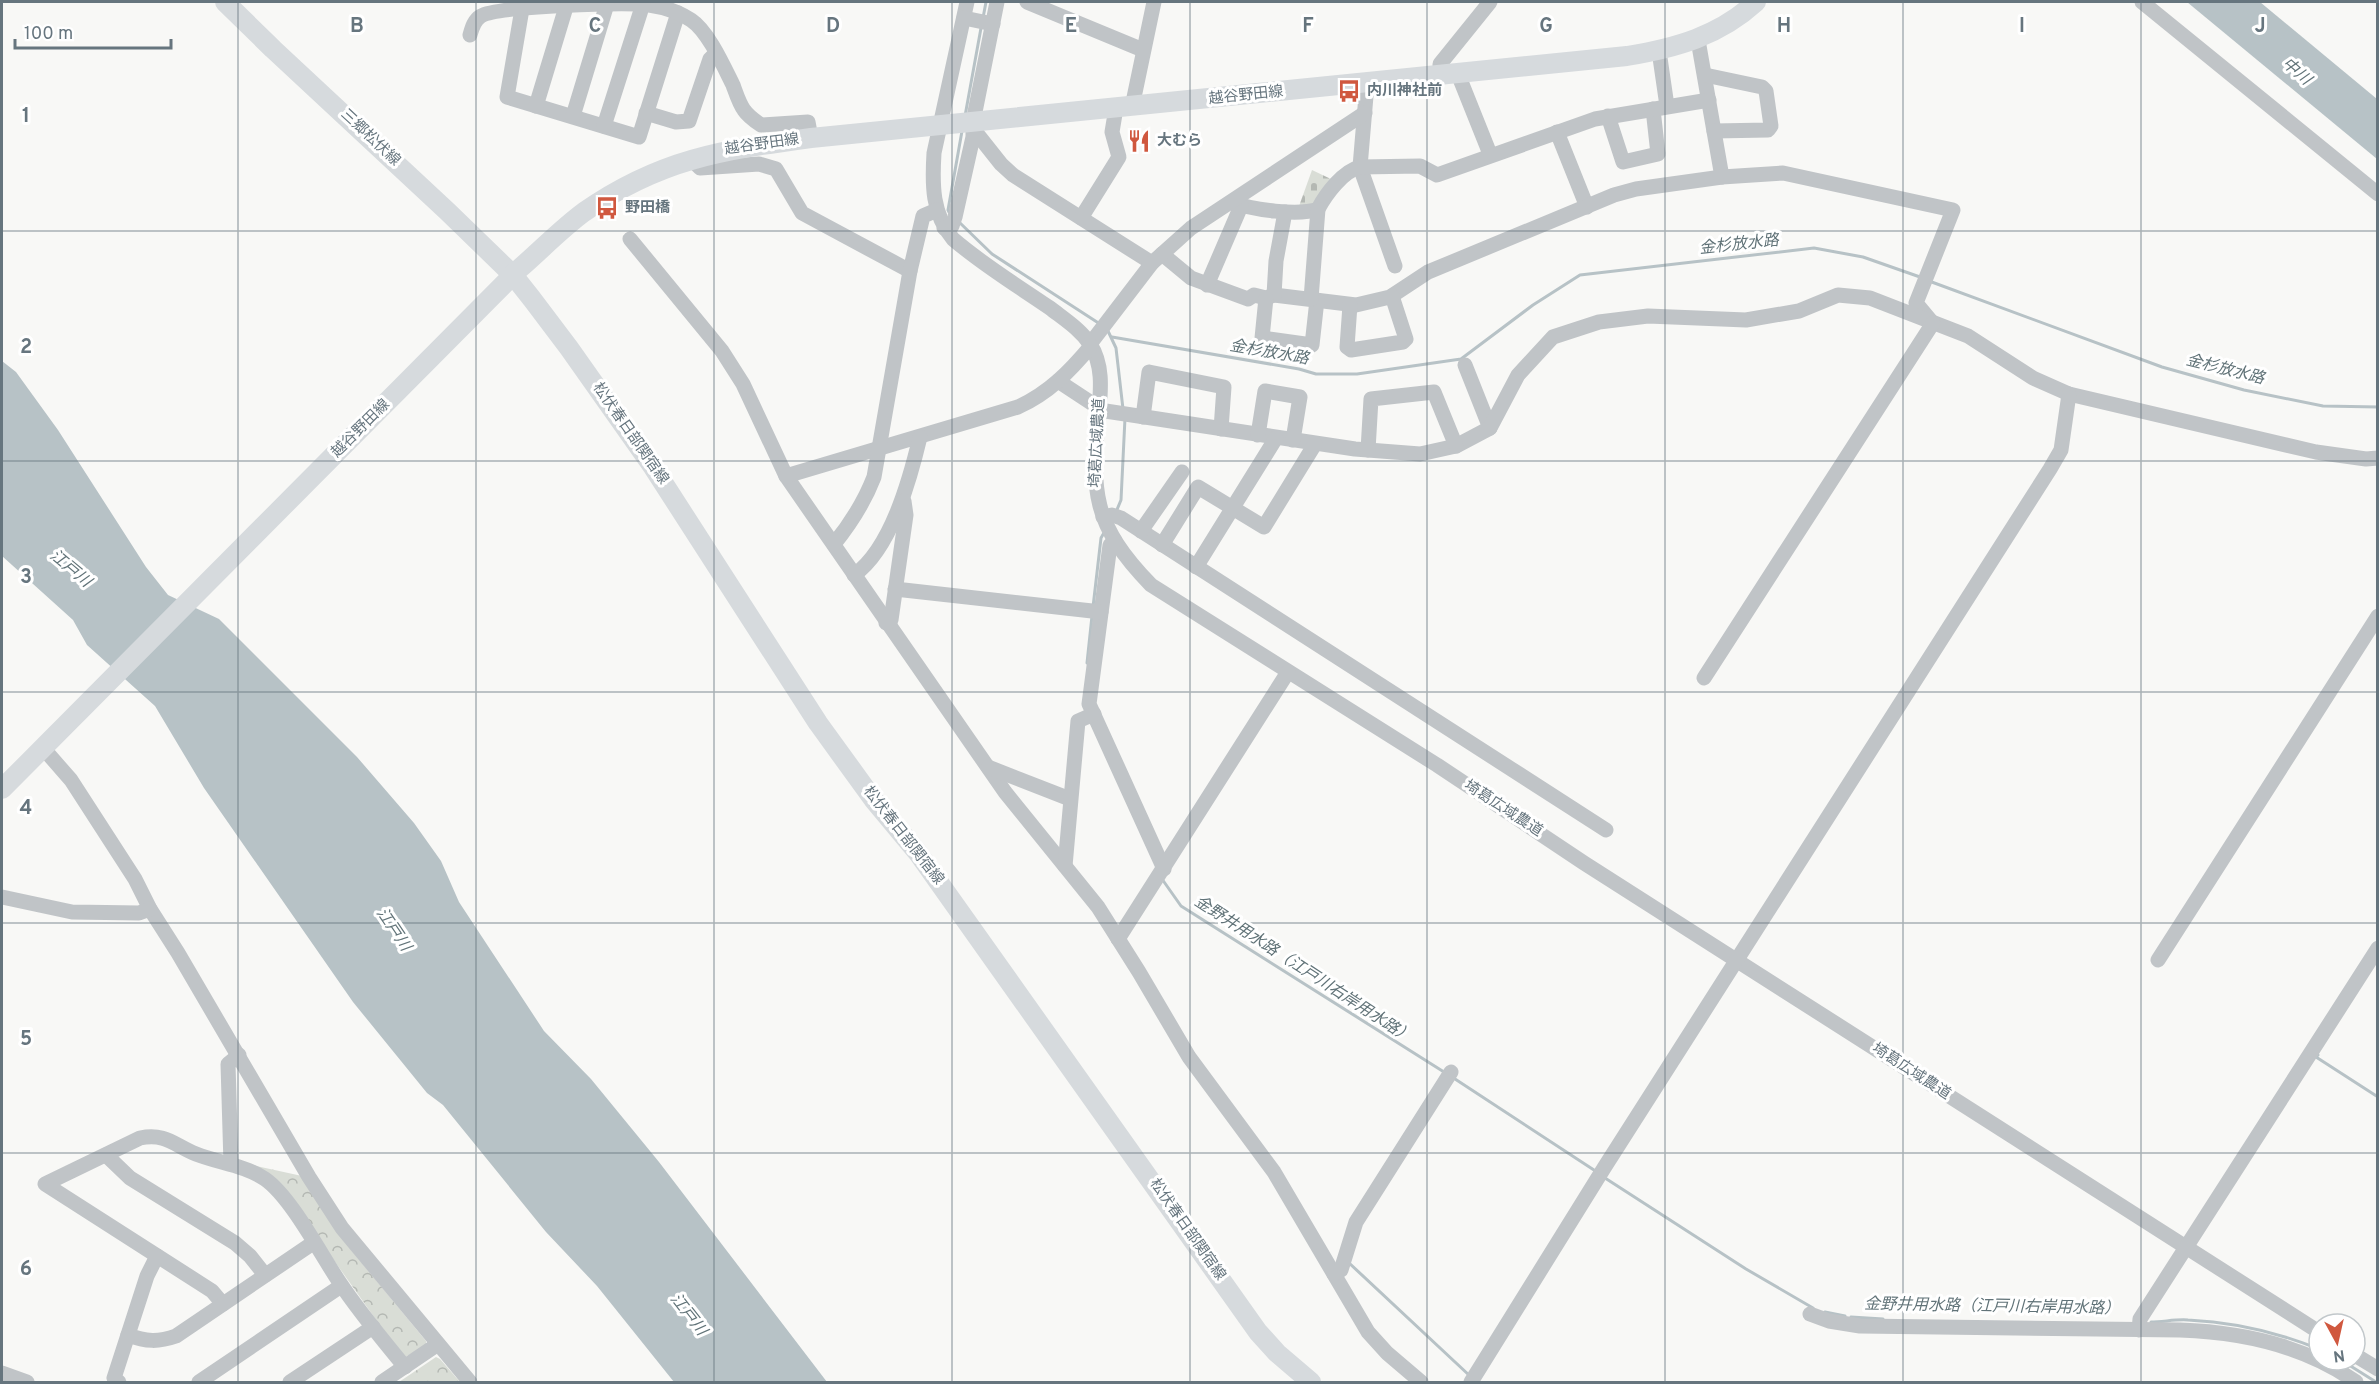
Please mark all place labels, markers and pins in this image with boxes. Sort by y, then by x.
bus stop icon: 内川神社前 [1336,78,1362,104]
place label: 内川神社前 [1367,81,1442,101]
restaurant icon: 大むら [1126,128,1152,154]
place label: 大むら [1157,132,1202,151]
bus stop icon: 野田橋 [594,195,620,221]
place label: 野田橋 [625,199,671,218]

